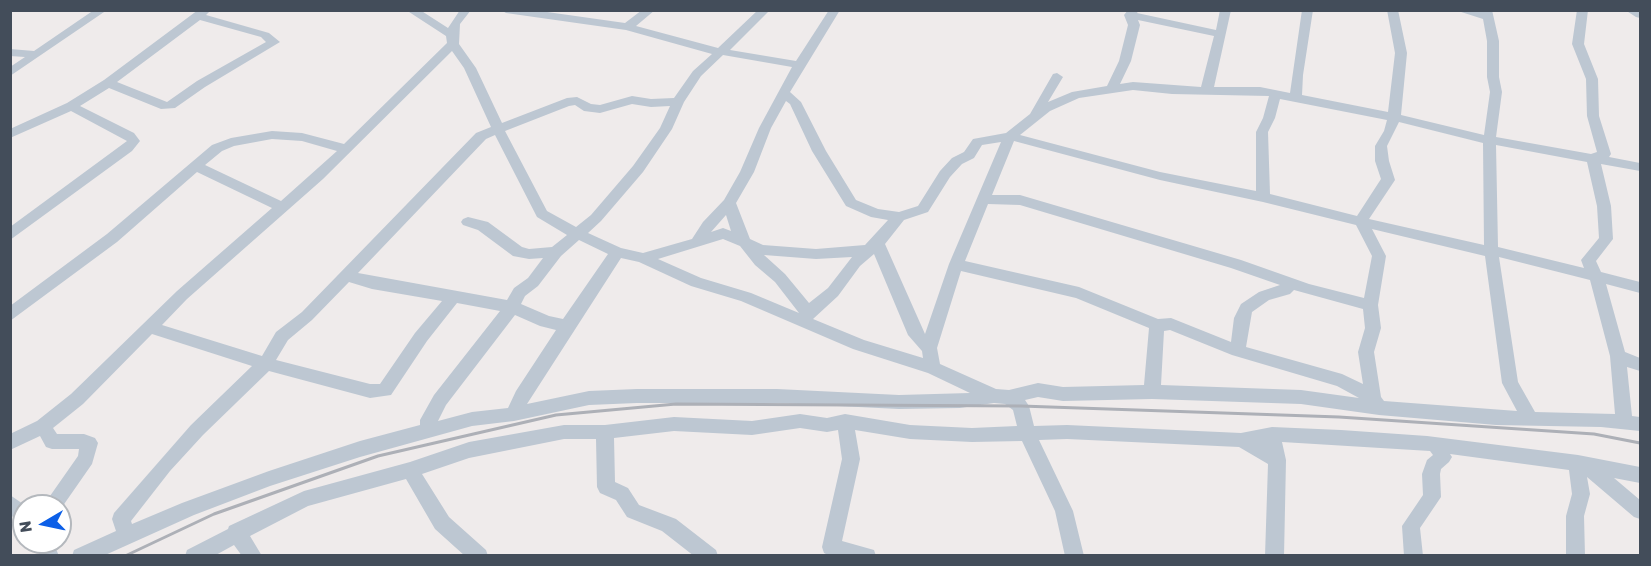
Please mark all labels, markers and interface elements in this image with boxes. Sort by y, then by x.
north arrow [12,494,72,554]
text: N [15,519,36,534]

